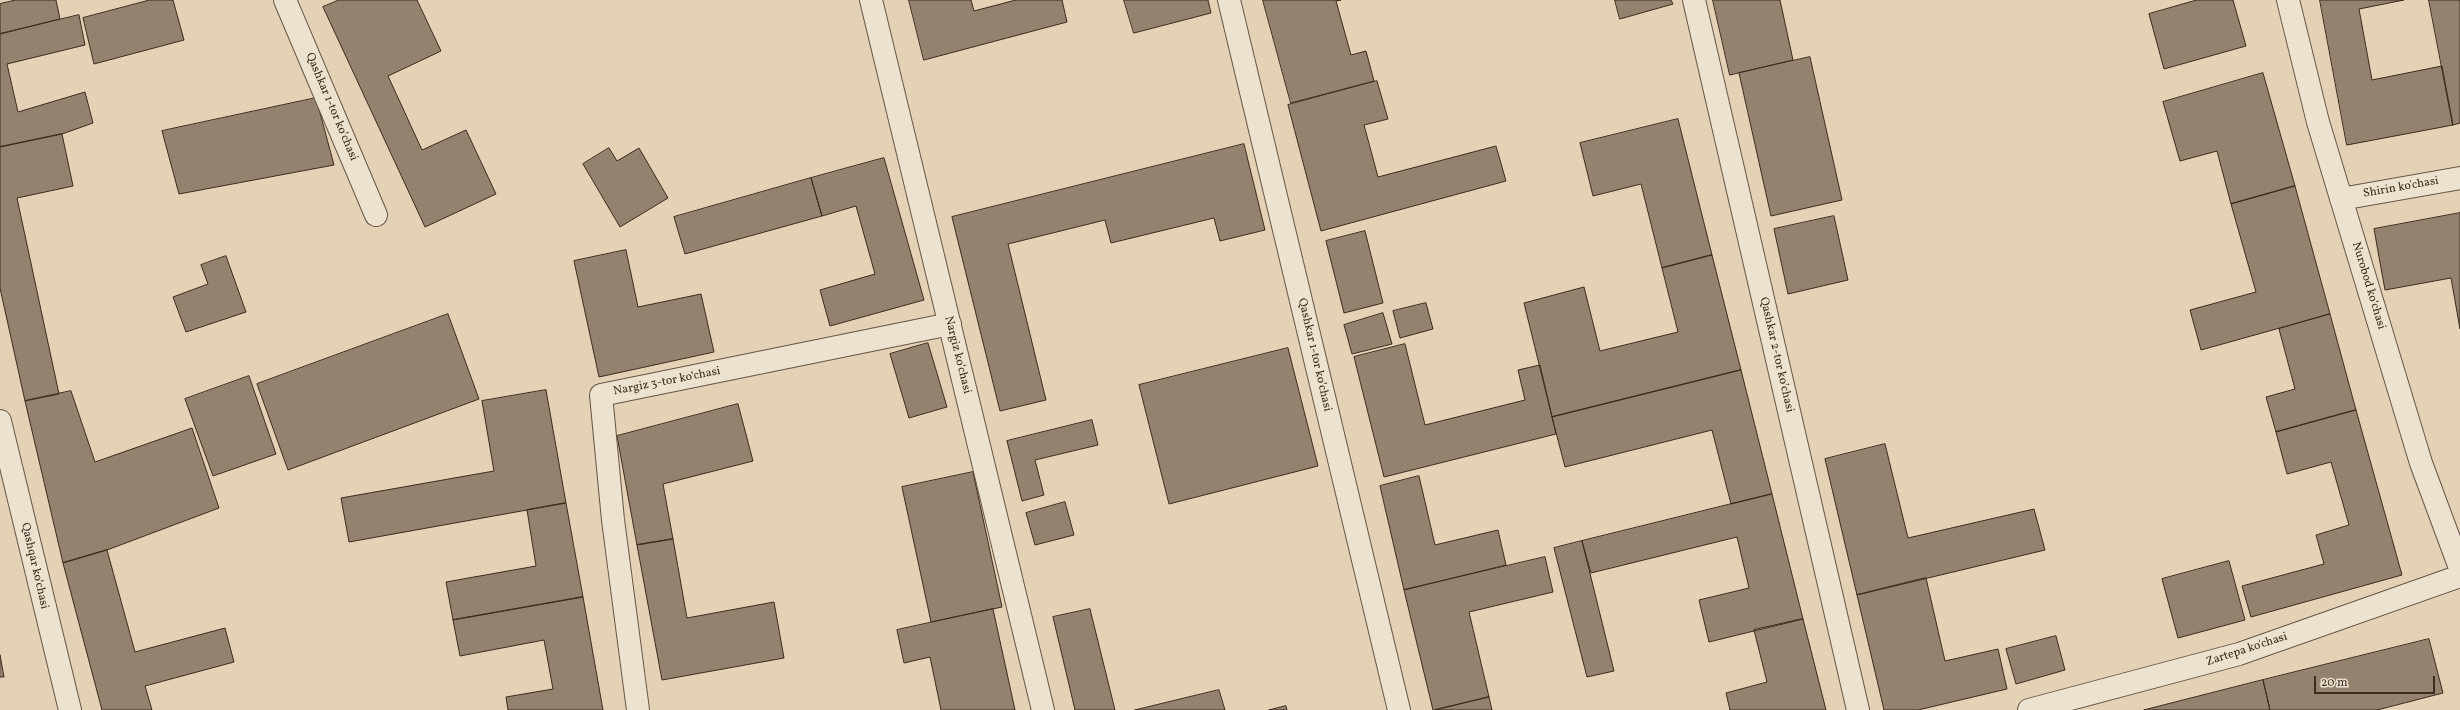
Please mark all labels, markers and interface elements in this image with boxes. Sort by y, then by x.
street label: Qashkar 1-tor koʼchasi [302,51,360,163]
street label: Shirin ko'chasi [2362,174,2440,202]
street label: Nurobod koʻchasi [2348,241,2388,331]
street label: Qashkar 2-tor koʼchasi [1756,296,1796,414]
street label: Qashkar 1-tor koʼchasi [1294,297,1334,413]
street label: Nargiz koʻchasi [940,315,974,395]
street label: Nargiz 3-tor koʻchasi [612,365,722,399]
street label: Qashqar koʻchasi [17,521,51,611]
street label: Zartepa ko'chasi [2205,630,2289,670]
scale bar [2316,668,2437,694]
text: 20 m [2321,675,2348,691]

